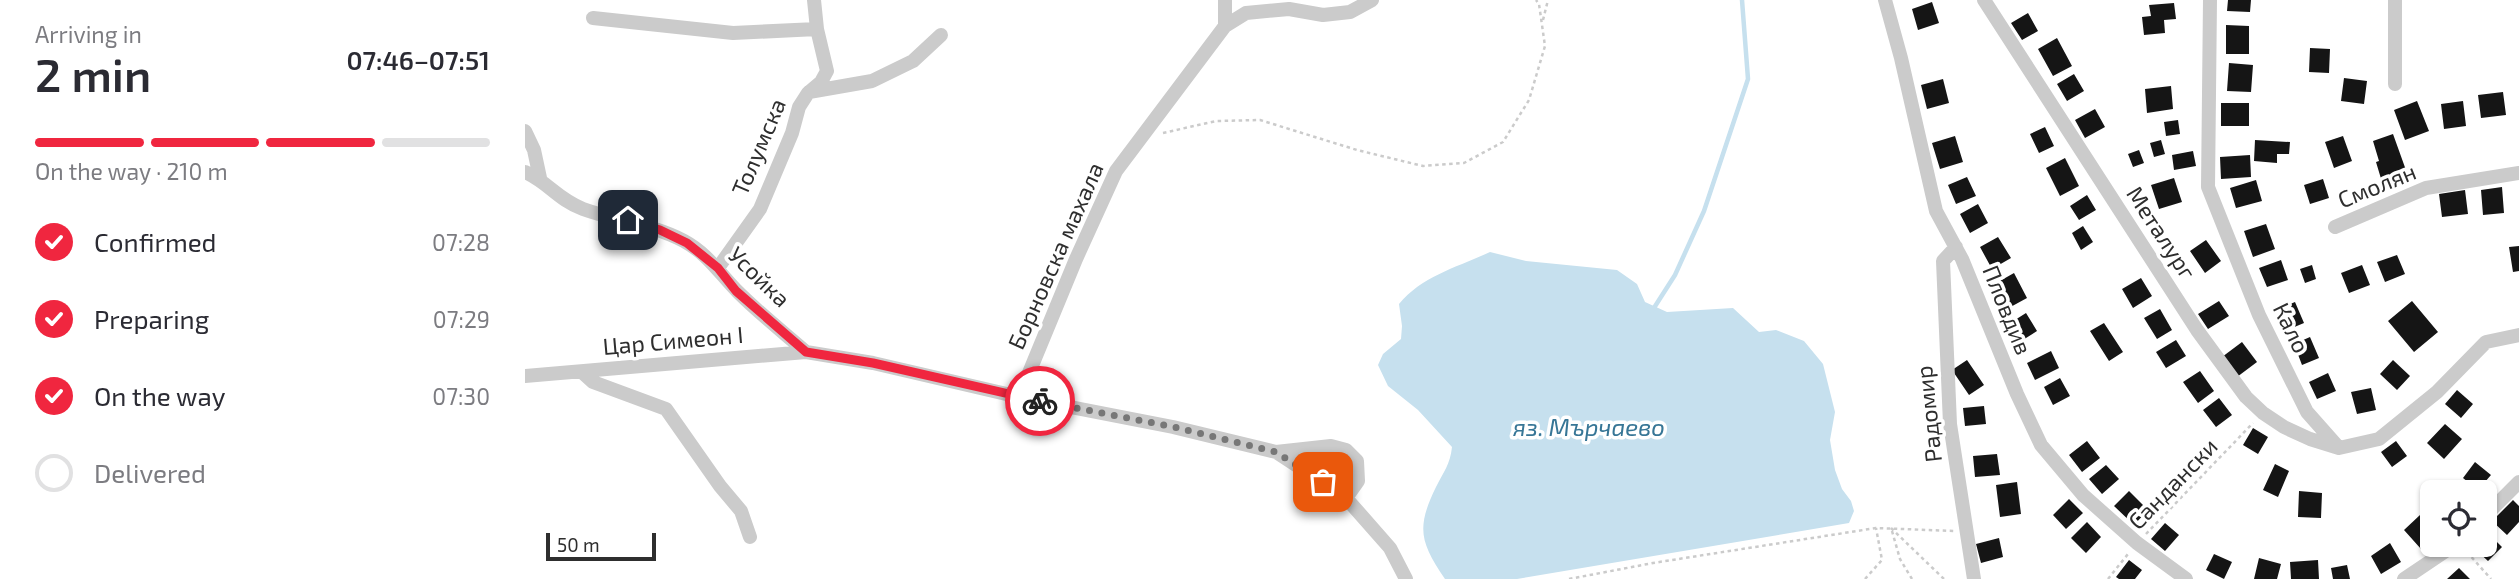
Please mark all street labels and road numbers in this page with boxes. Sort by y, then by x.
street label: Толумска [725,94,792,200]
street label: Смолян [2333,157,2420,213]
street label: Борновска махала [1001,158,1109,353]
street label: Металург [2121,181,2202,285]
street label: Усойка [723,240,796,312]
street label: Пловдив [1977,261,2038,358]
street label: Кало [2268,298,2316,357]
street label: Цар Симеон I [601,320,744,360]
street label: Радомир [1909,364,1947,464]
street label: Сандански [2122,432,2223,535]

